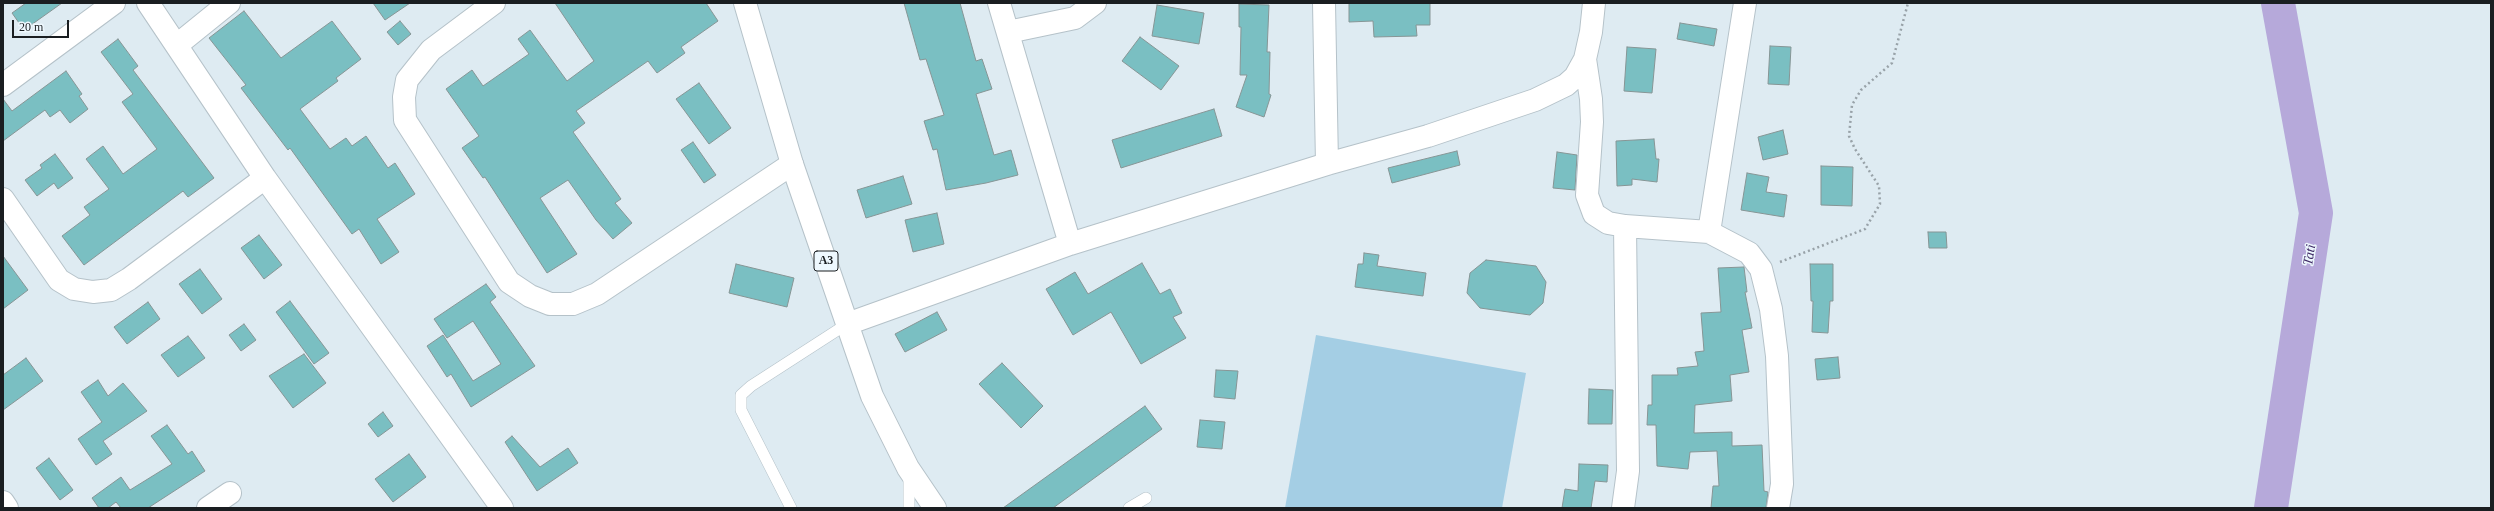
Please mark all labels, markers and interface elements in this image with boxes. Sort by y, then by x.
scale bar [14,12,71,38]
text: 20 m [19,20,43,34]
water label: Tati [2300,243,2320,267]
road number: A3 [814,251,838,271]

